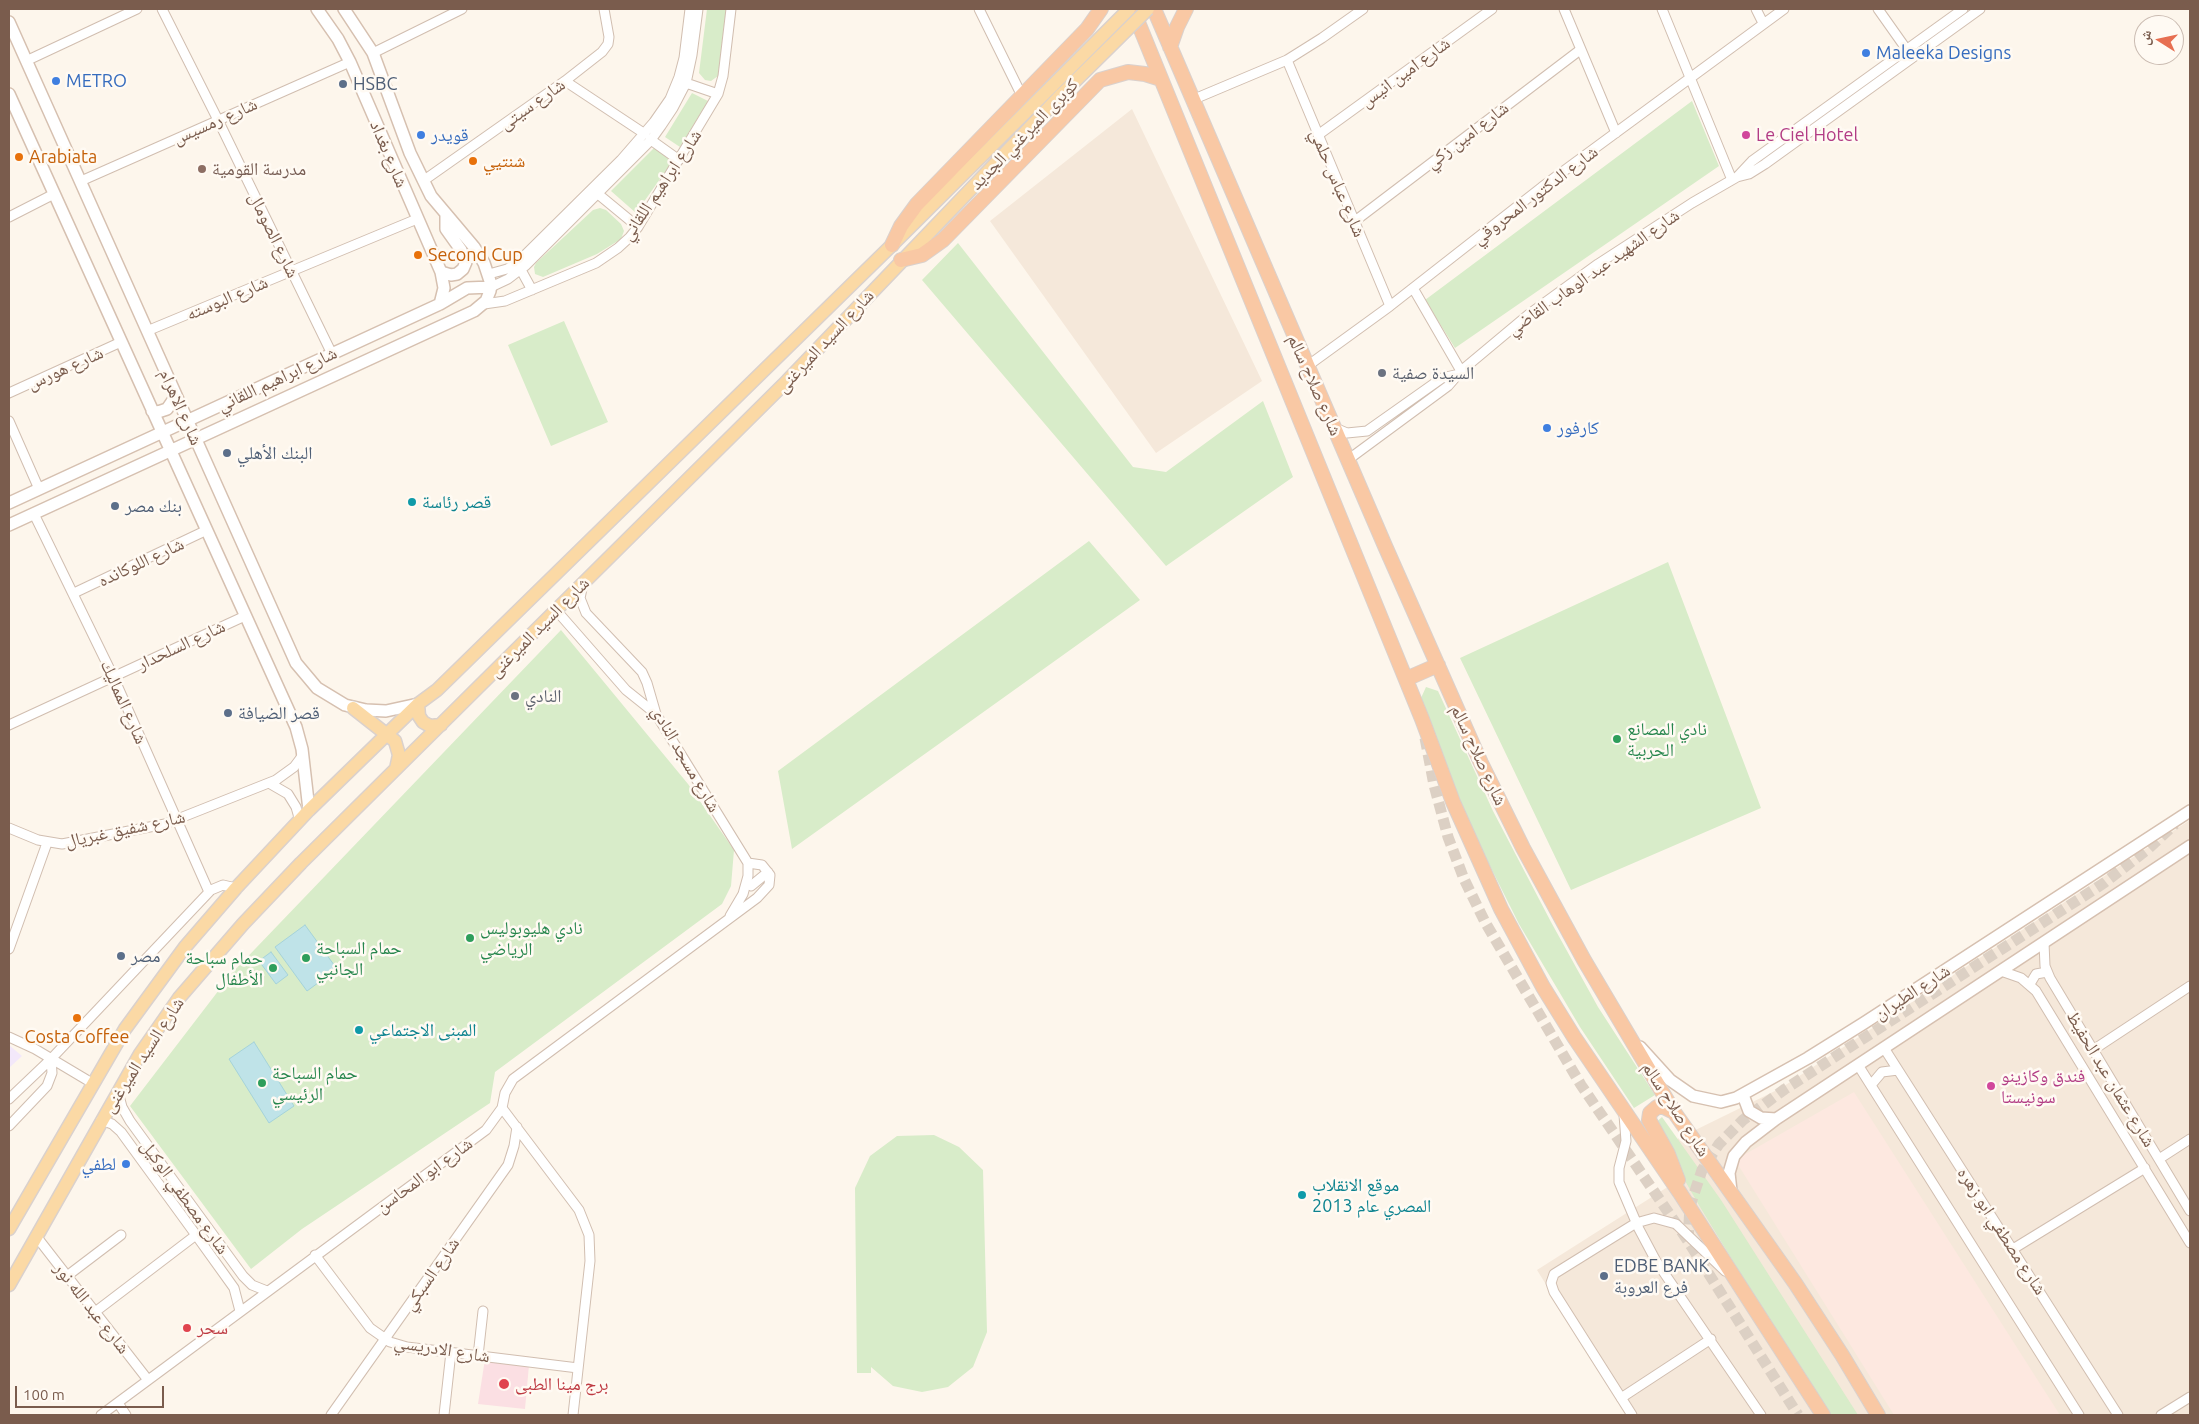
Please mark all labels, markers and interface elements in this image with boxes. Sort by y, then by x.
north arrow [2134,15,2184,65]
text: ش [2136,29,2154,46]
street label: شارع امين انيس [1356,32,1454,112]
place label: Maleeka Designs [1876,42,2011,64]
marker: Maleeka Designs [1860,47,1872,59]
place label: METRO [66,70,127,92]
place label: HSBC [353,73,397,95]
street label: شارع سيتى [495,73,569,135]
street label: كوبرى الميرغني الجديد [965,74,1083,194]
marker: METRO [50,75,62,87]
marker: HSBC [337,78,349,90]
street label: شارع رمسيس [169,93,261,149]
street label: شارع امين زكي [1421,97,1513,173]
street label: شارع بغداد [365,117,413,191]
place label: قويدر [431,124,469,146]
place label: Le Ciel Hotel [1756,124,1858,146]
street label: شارع ابراهيم اللقاني [616,125,706,245]
street label: شارع عباس حلمي [1306,126,1370,240]
marker: قويدر [415,129,427,141]
marker: Le Ciel Hotel [1740,129,1752,141]
street label: شارع الدكتور المحروقي [1468,141,1602,249]
place label: Arabiata [29,146,97,168]
place label: شنتيي [483,150,525,172]
marker: Arabiata [13,151,25,163]
marker: شنتيي [467,155,479,167]
place label: مدرسة القومية [212,158,306,180]
marker: مدرسة القومية [196,163,208,175]
street label: شارع الصومال [244,189,304,281]
street label: شارع الشهيد عبد الوهاب القاضي [1503,204,1683,340]
place label: Second Cup [428,244,523,266]
marker: Second Cup [412,249,424,261]
street label: شارع البوسته [183,271,271,325]
street label: شارع السيد الميرغنى [772,285,878,397]
street label: شارع صلاح سالم [1283,331,1347,439]
street label: شارع هورس [24,342,106,394]
street label: شارع ابراهيم اللقاني [214,342,340,416]
place label: السيدة صفية [1392,362,1474,384]
street label: شارع الاهرام [155,365,207,449]
marker: السيدة صفية [1376,367,1388,379]
place label: كارفور [1557,417,1599,439]
marker: كارفور [1541,422,1553,434]
place label: البنك الأهلي [237,442,313,464]
marker: البنك الأهلي [221,447,233,459]
place label: قصر رئاسة [422,491,491,513]
place label: بنك مصر [125,495,182,517]
marker: قصر رئاسة [406,496,418,508]
marker: بنك مصر [109,500,121,512]
street label: شارع اللوكانده [95,533,187,591]
street label: شارع السيد الميرغنى [484,572,594,682]
street label: شارع السلحدار [134,615,228,675]
street label: شارع المماليك [96,657,152,747]
place label: النادي [525,685,561,707]
marker: النادي [509,690,521,702]
street label: شارع صلاح سالم [1446,701,1512,809]
place label: قصر الضيافة [238,702,320,724]
street label: شارع مسجد النادي [647,702,725,816]
marker: قصر الضيافة [222,707,234,719]
place label: نادي المصانع الحربية [1627,718,1707,761]
marker: نادي المصانع الحربية [1611,733,1623,745]
street label: شارع شفيق غبريال [63,806,187,852]
place label: نادي هليوبوليس الرياضي [480,917,583,960]
marker: نادي هليوبوليس الرياضي [464,932,476,944]
place label: حمام السباحة الجانبي [316,937,402,980]
place label: مصر [131,945,160,967]
place label: حمام سباحة الأطفال [185,947,263,990]
marker: مصر [115,950,127,962]
marker: حمام السباحة الجانبي [300,952,312,964]
street label: شارع الطيران [1870,959,1954,1025]
marker: حمام سباحة الأطفال [267,962,279,974]
street label: شارع السيد الميرغنى [98,993,188,1117]
street label: شارع عثمان عبد الحفيظ [2062,1007,2160,1151]
marker: Costa Coffee [71,1012,83,1024]
place label: المبنى الاجتماعي [369,1019,477,1041]
marker: المبنى الاجتماعي [353,1024,365,1036]
place label: Costa Coffee [25,1026,129,1048]
street label: شارع صلاح سالم [1637,1058,1715,1160]
place label: حمام السباحة الرئيسي [272,1062,358,1104]
place label: فندق وكازينو سونيستا [2001,1065,2085,1108]
marker: حمام السباحة الرئيسي [256,1077,268,1089]
marker: فندق وكازينو سونيستا [1985,1080,1997,1092]
street label: شارع ابو المحاسن [371,1133,477,1217]
street label: شارع مصطفي الوكيل [136,1135,234,1259]
place label: لطفي [82,1153,116,1175]
marker: لطفي [120,1158,132,1170]
street label: شارع مصطفي ابو زهره [1953,1163,2051,1299]
place label: موقع الانقلاب المصري عام 2013 [1312,1174,1431,1216]
marker: موقع الانقلاب المصري عام 2013 [1296,1189,1308,1201]
street label: شارع السبكي [398,1233,464,1315]
place label: EDBE BANK فرع العروبة [1614,1255,1709,1298]
street label: شارع عبد الله نور [49,1258,135,1358]
marker: EDBE BANK فرع العروبة [1598,1270,1610,1282]
place label: سحر [197,1317,228,1339]
marker: سحر [181,1322,193,1334]
street label: شارع الادريسي [392,1331,492,1367]
place label: برج مينا الطبى [515,1373,608,1395]
scale bar [18,1376,166,1408]
marker: برج مينا الطبى [497,1377,511,1391]
text: 100 m [23,1386,65,1403]

